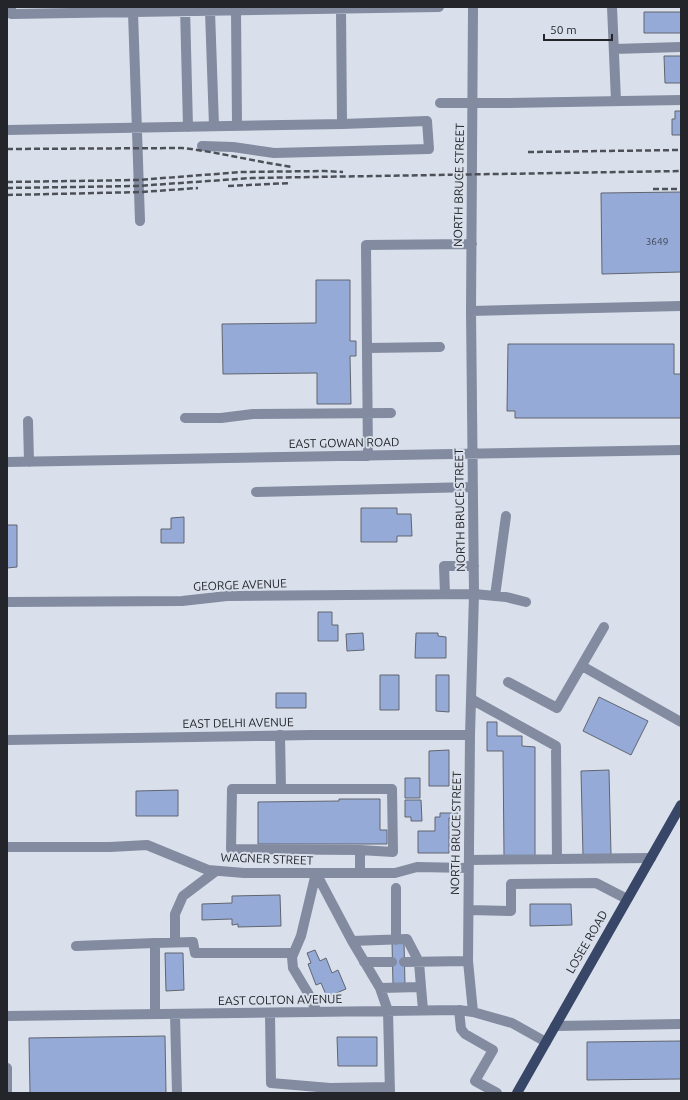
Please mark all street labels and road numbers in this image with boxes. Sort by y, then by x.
street label: NORTH BRUCE STREET [451,123,466,247]
street label: EAST GOWAN ROAD [288,435,400,450]
street label: NORTH BRUCE STREET [452,448,467,572]
street label: GEORGE AVENUE [193,576,287,593]
street label: EAST DELHI AVENUE [182,715,294,730]
street label: NORTH BRUCE STREET [448,771,463,895]
street label: WAGNER STREET [220,850,314,867]
street label: LOSEE ROAD [563,908,610,976]
street label: EAST COLTON AVENUE [218,992,342,1007]

